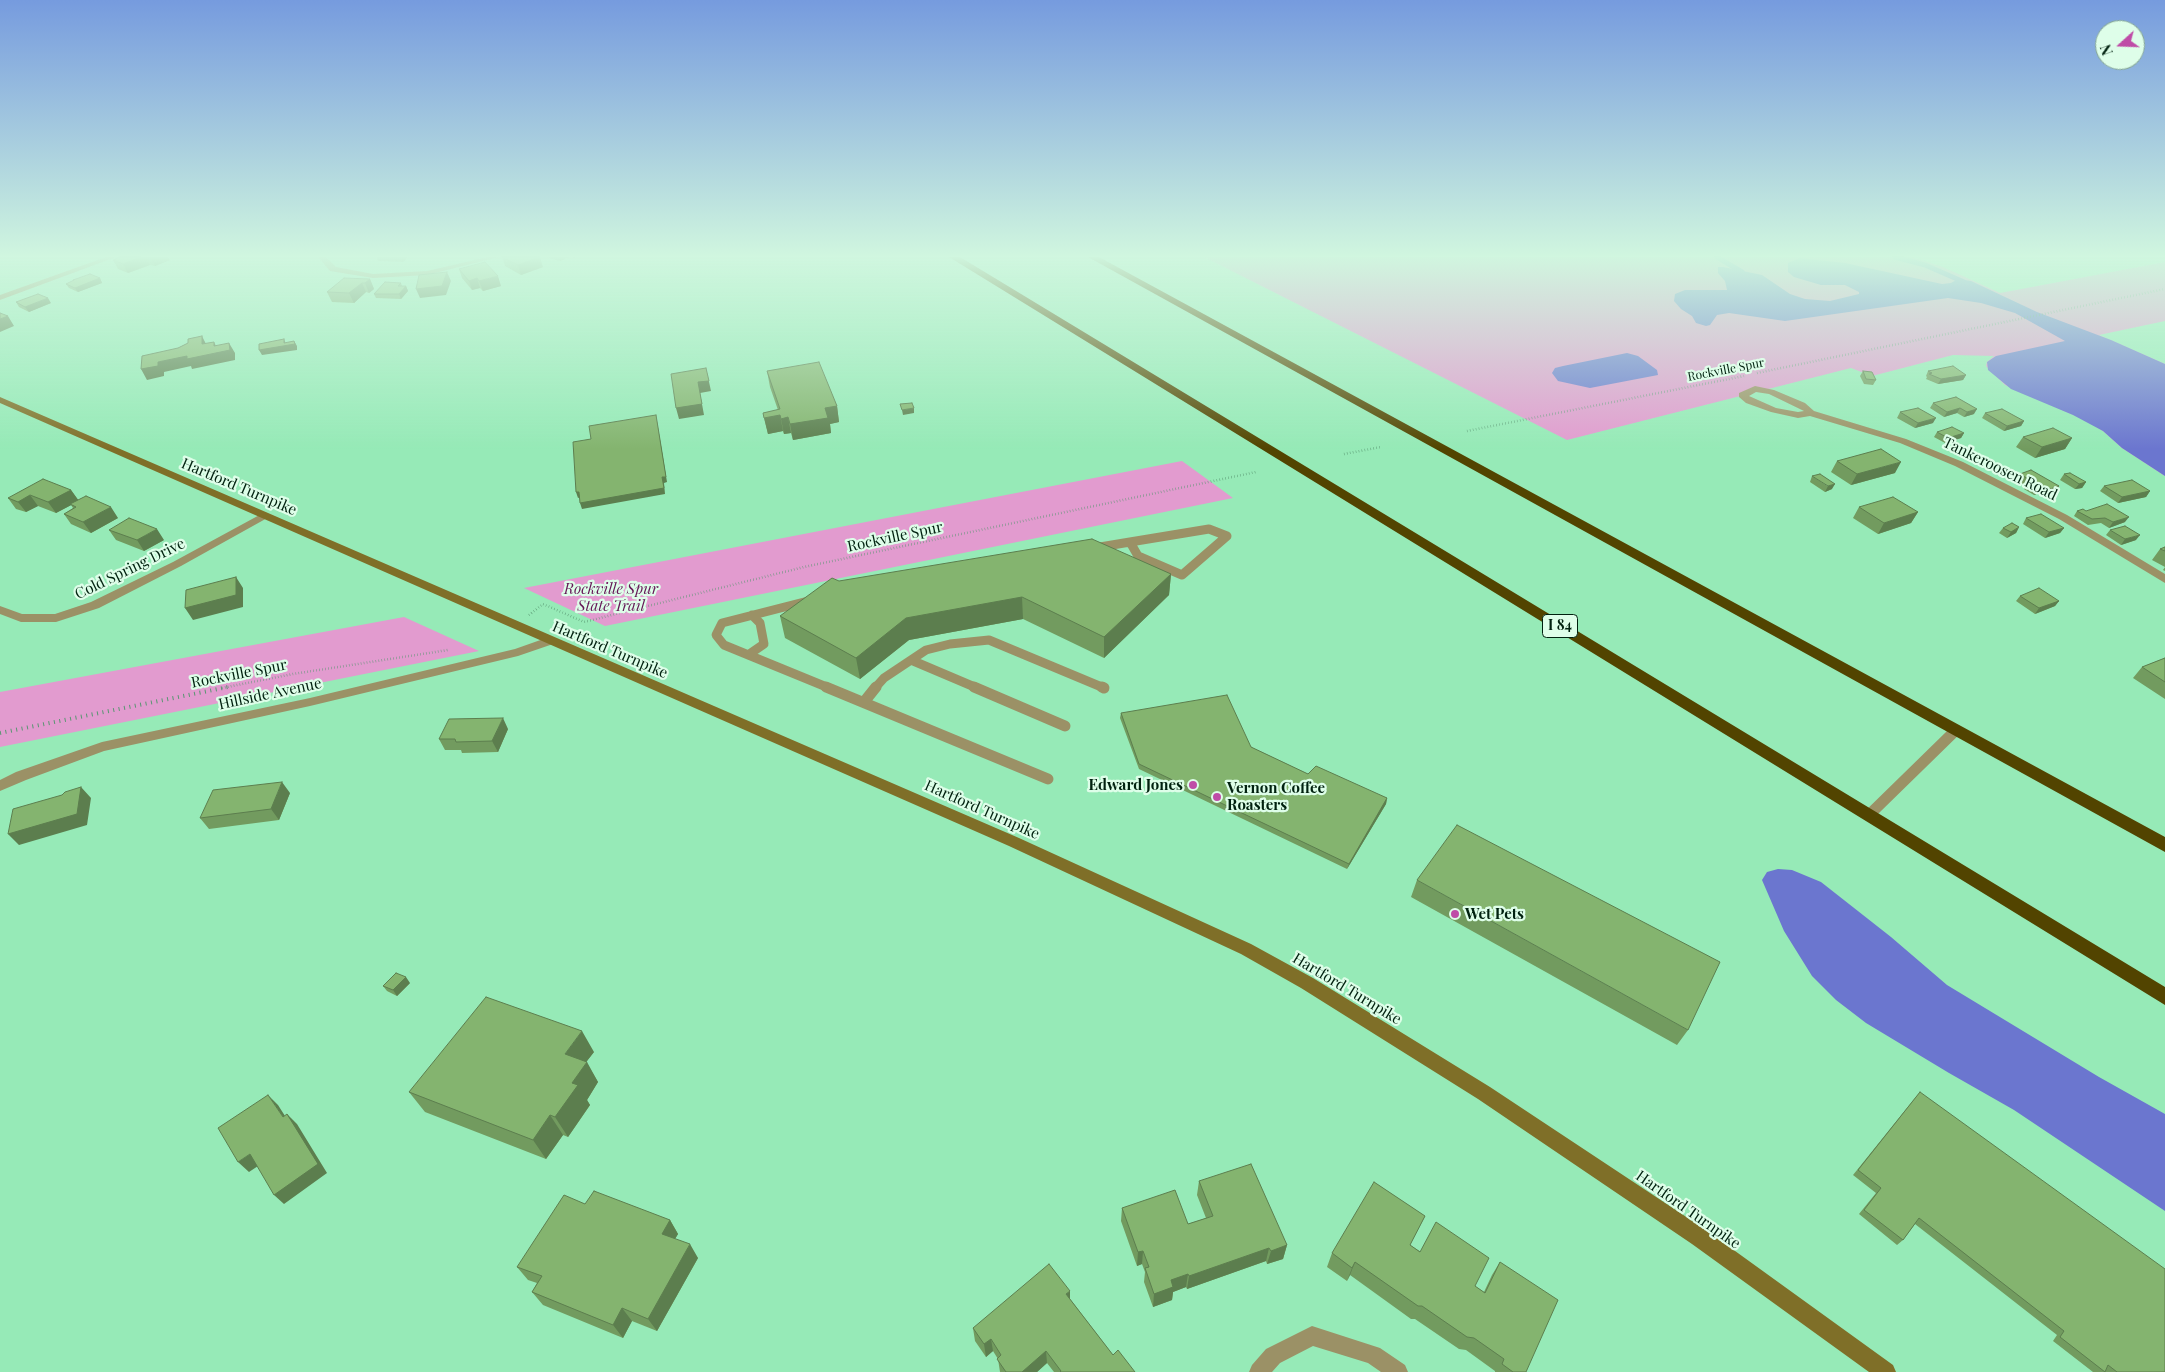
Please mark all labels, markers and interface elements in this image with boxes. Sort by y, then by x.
north arrow [2095,20,2145,70]
text: N [2096,42,2117,58]
street label: Rockville Spur [1686,356,1766,384]
street label: Tankeroosen Road [1940,434,2060,504]
street label: Hartford Turnpike [179,455,299,519]
street label: Rockville Spur [846,518,944,556]
street label: Cold Spring Drive [72,535,188,603]
park label: Rockville Spur State Trail [564,580,658,615]
road number: I 84 [1542,614,1578,638]
street label: Hartford Turnpike [550,618,670,682]
street label: Rockville Spur [190,656,288,692]
street label: Hillside Avenue [217,674,323,714]
place label: Edward Jones [1089,776,1183,794]
street label: Hartford Turnpike [922,777,1042,843]
marker: Edward Jones [1187,779,1199,791]
place label: Vernon Coffee Roasters [1227,779,1325,814]
marker: Vernon Coffee Roasters [1211,791,1223,803]
place label: Wet Pets [1465,905,1524,923]
marker: Wet Pets [1449,908,1461,920]
street label: Hartford Turnpike [1289,949,1405,1029]
street label: Hartford Turnpike [1632,1167,1744,1253]

